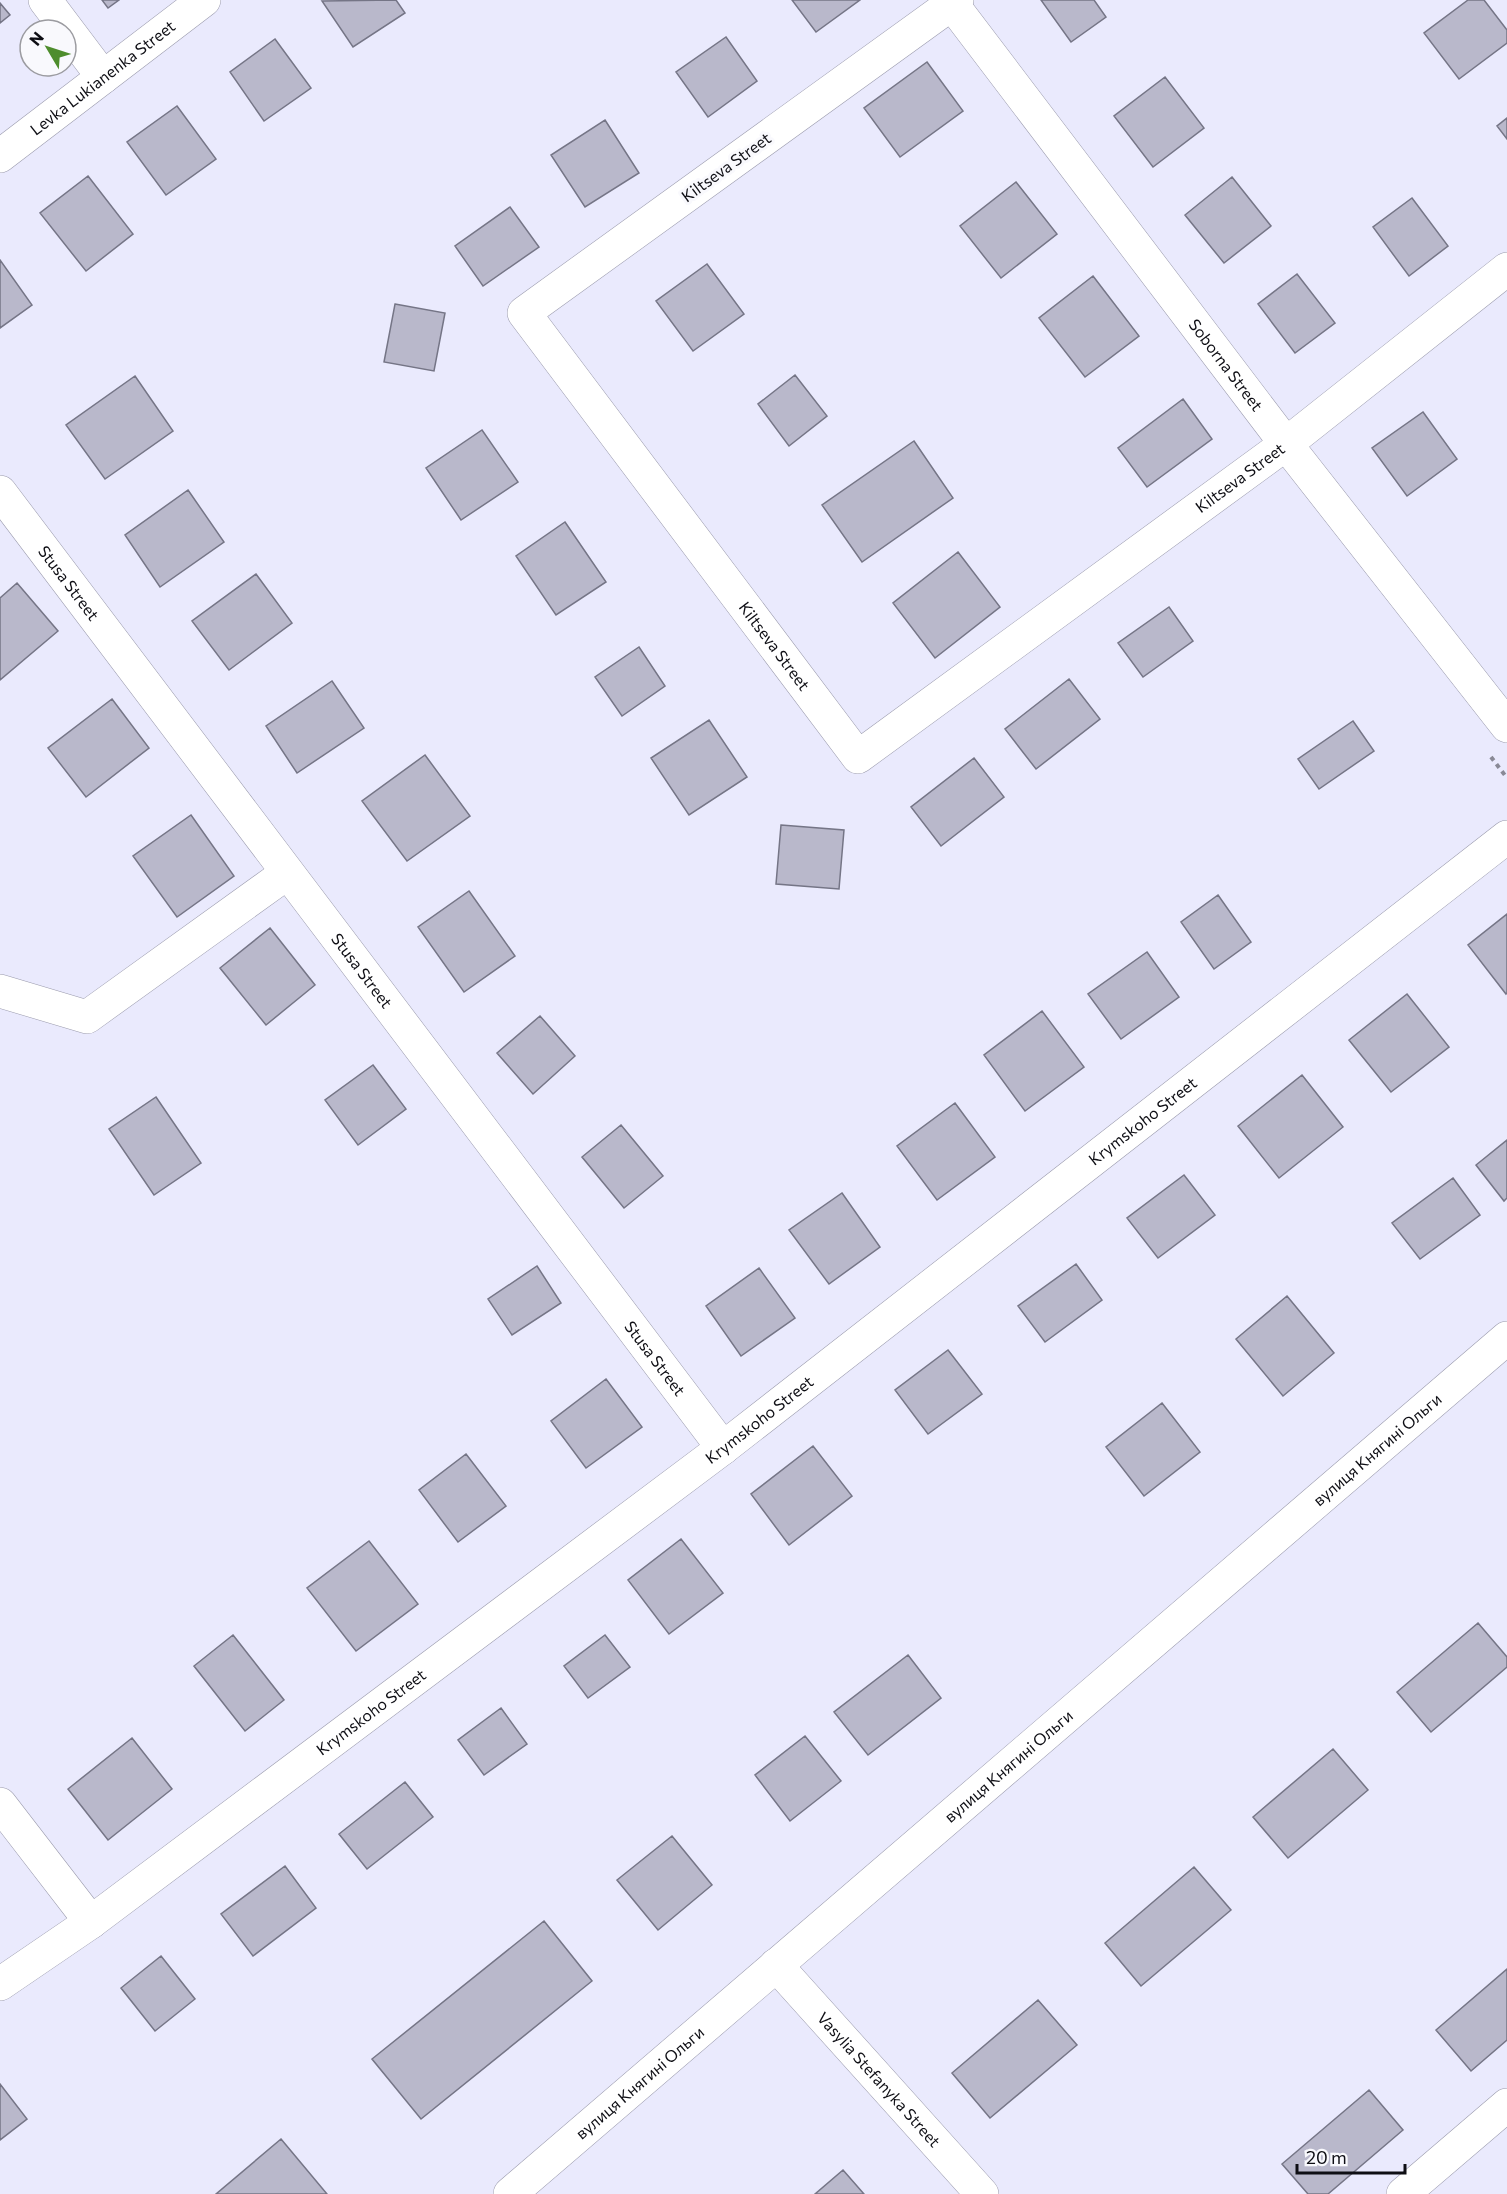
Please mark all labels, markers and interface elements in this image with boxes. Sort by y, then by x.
street label: Levka Lukianenka Street [26,16,179,139]
north arrow [18,18,78,78]
text: N [25,28,47,49]
street label: Kiltseva Street [677,128,774,205]
street label: Soborna Street [1185,315,1267,415]
street label: Kiltseva Street [1191,438,1288,516]
street label: Stusa Street [35,542,104,624]
street label: Kiltseva Street [736,598,815,694]
street label: Stusa Street [328,929,397,1012]
street label: Krymskoho Street [1084,1072,1200,1169]
street label: Stusa Street [621,1317,690,1399]
street label: Krymskoho Street [701,1371,817,1467]
street label: вулиця Княгині Ольги [1309,1389,1445,1509]
street label: Krymskoho Street [312,1664,429,1759]
street label: вулиця Княгині Ольги [940,1705,1076,1826]
street label: Vasylia Stefanyka Street [814,2008,945,2151]
street label: вулиця Княгині Ольги [571,2022,707,2142]
scale bar [1297,2137,1405,2175]
text: 20 m [1306,2146,1347,2168]

